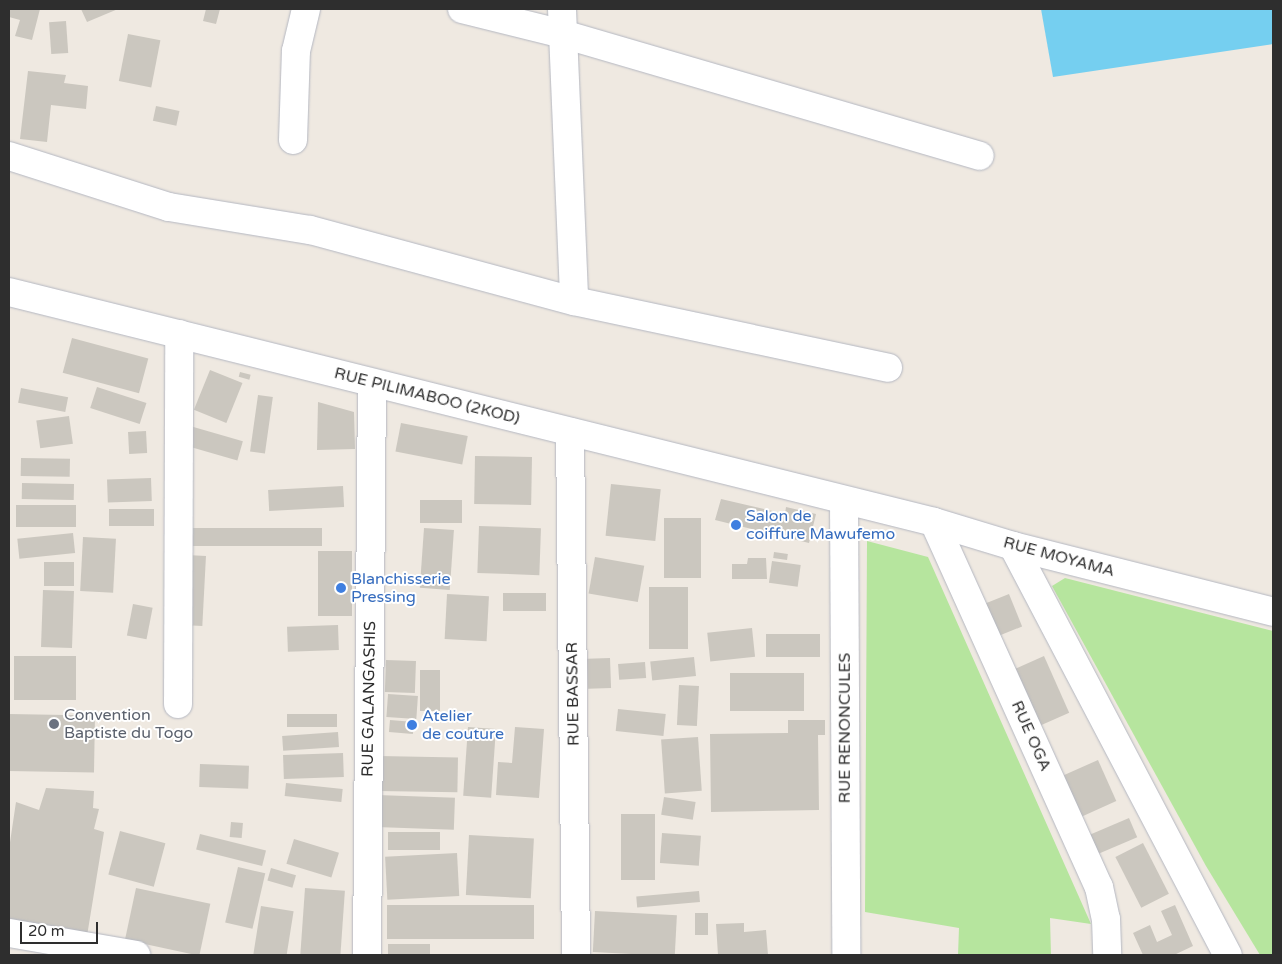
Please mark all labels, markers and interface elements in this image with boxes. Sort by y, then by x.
street label: RUE PILIMABOO (2KOD) [332,364,522,428]
place label: Salon de coiffure Mawufemo [746,506,895,544]
marker: Salon de coiffure Mawufemo [730,519,742,531]
street label: RUE MOYAMA [1001,533,1117,581]
place label: Blanchisserie Pressing [351,569,451,607]
marker: Blanchisserie Pressing [335,582,347,594]
street label: RUE GALANGASHIS [358,621,380,777]
street label: RUE BASSAR [562,642,584,746]
street label: RUE RENONCULES [835,653,855,803]
street label: RUE OGA [1007,698,1055,774]
place label: Convention Baptiste du Togo [64,705,193,743]
place label: Atelier de couture [422,706,504,744]
marker: Convention Baptiste du Togo [48,718,60,730]
marker: Atelier de couture [406,719,418,731]
scale bar [22,912,100,944]
text: 20 m [28,922,65,940]

